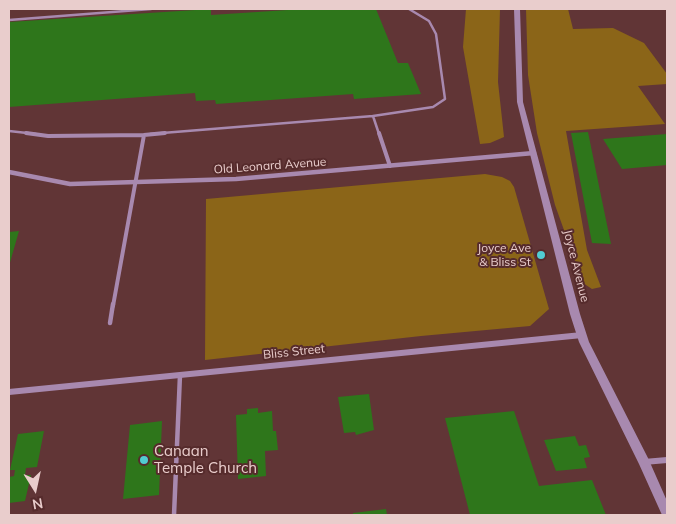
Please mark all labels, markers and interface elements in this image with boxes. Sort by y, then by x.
street label: Old Leonard Avenue [213,155,327,177]
street label: Joyce Avenue [560,228,592,304]
place label: Joyce Ave & Bliss St [477,241,531,269]
marker: Joyce Ave & Bliss St [535,249,547,261]
street label: Bliss Street [262,342,326,362]
place label: Canaan Temple Church [154,442,257,477]
marker: Canaan Temple Church [138,454,150,466]
north arrow [10,464,60,514]
text: N [31,494,44,514]

